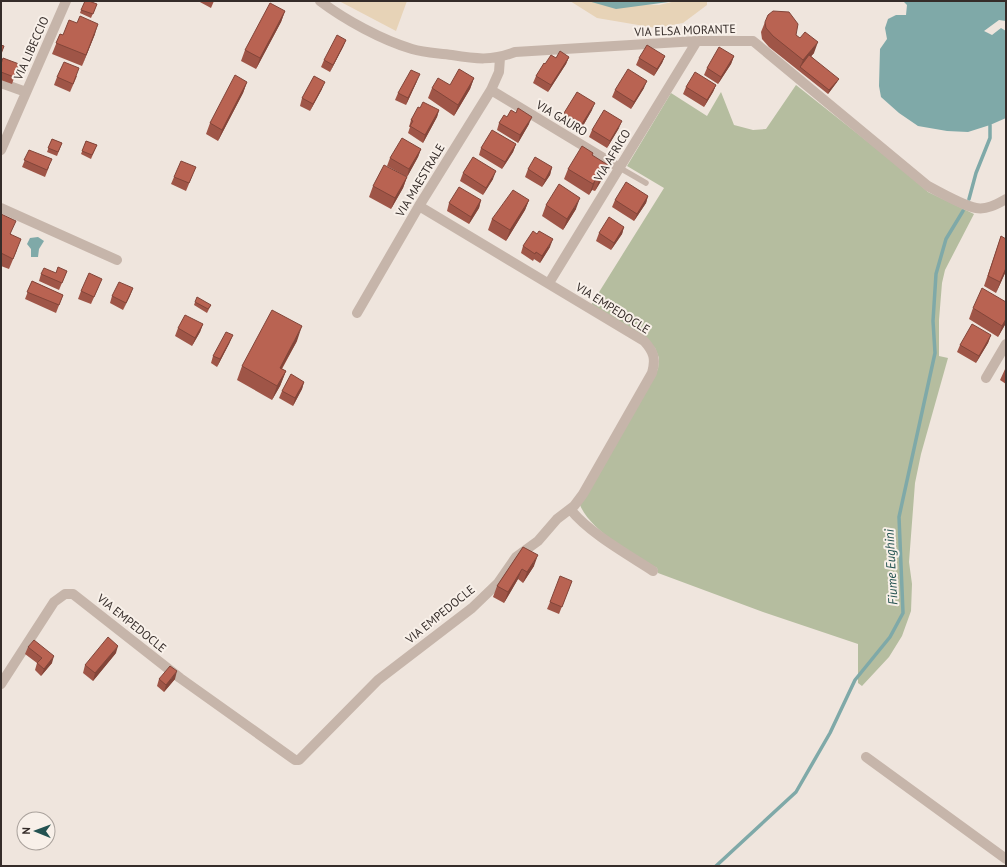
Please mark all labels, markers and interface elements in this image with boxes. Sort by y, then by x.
street label: VIA LIBECCIO [10,14,52,83]
street label: VIA ELSA MORANTE [633,21,736,39]
street label: VIA GAURO [533,96,590,139]
street label: VIA AFRICO [590,126,633,185]
street label: VIA MAESTRALE [392,141,448,220]
street label: VIA EMPEDOCLE [572,279,653,337]
water label: Fiume Eughini [880,528,901,605]
street label: VIA EMPEDOCLE [402,582,478,647]
street label: VIA EMPEDOCLE [94,590,170,655]
north arrow [16,811,56,851]
text: N [19,827,33,835]

